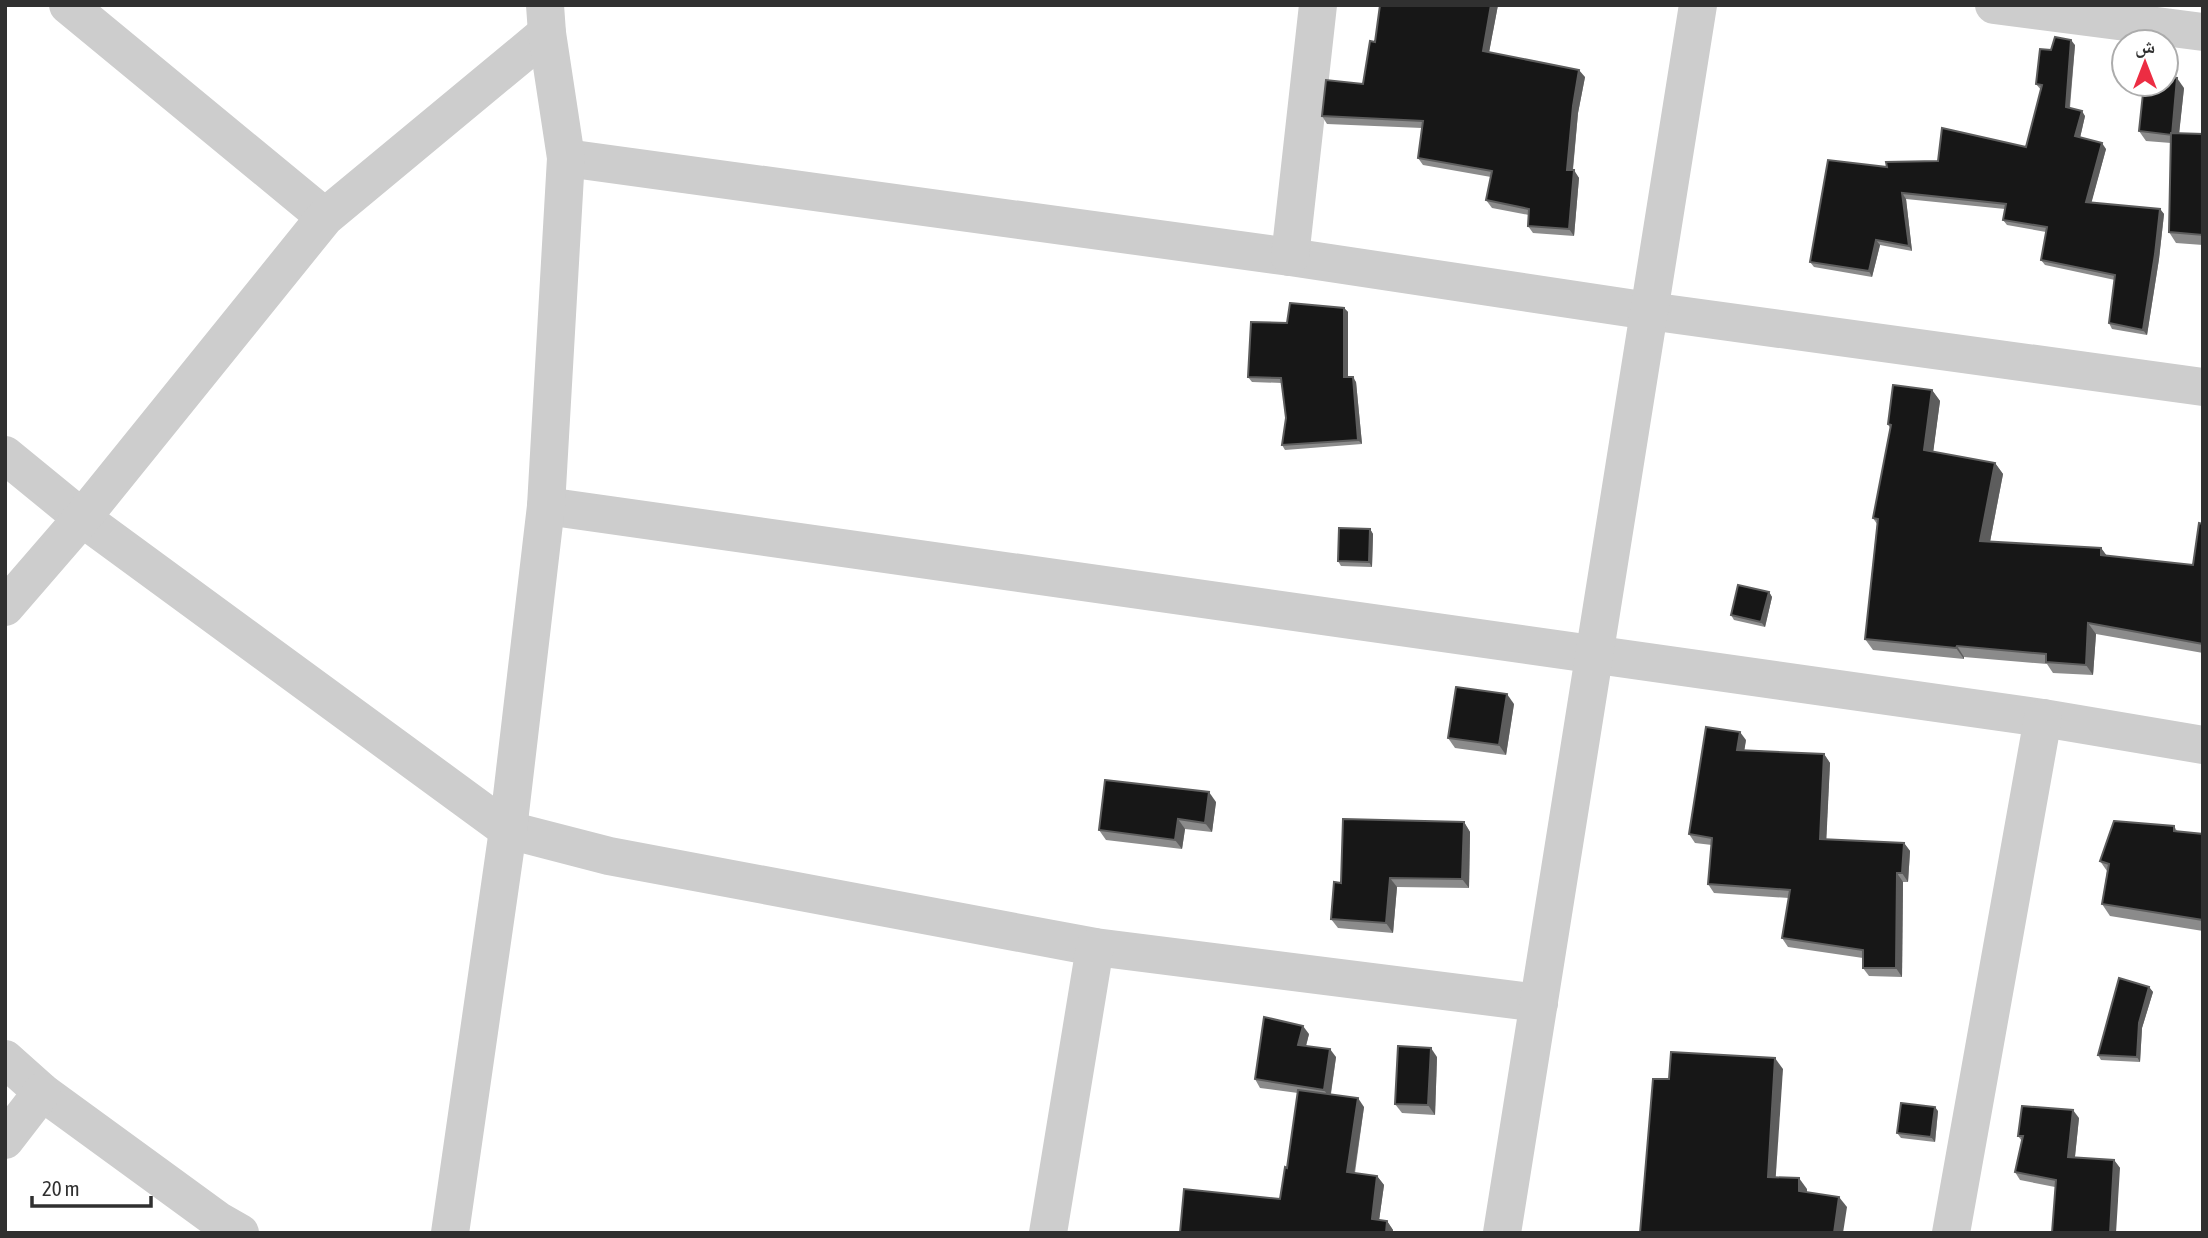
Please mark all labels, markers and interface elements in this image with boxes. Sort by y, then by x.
north arrow [2110,28,2180,98]
text: ش [2135,35,2155,58]
scale bar [32,1164,150,1208]
text: 20 m [42,1176,80,1200]

